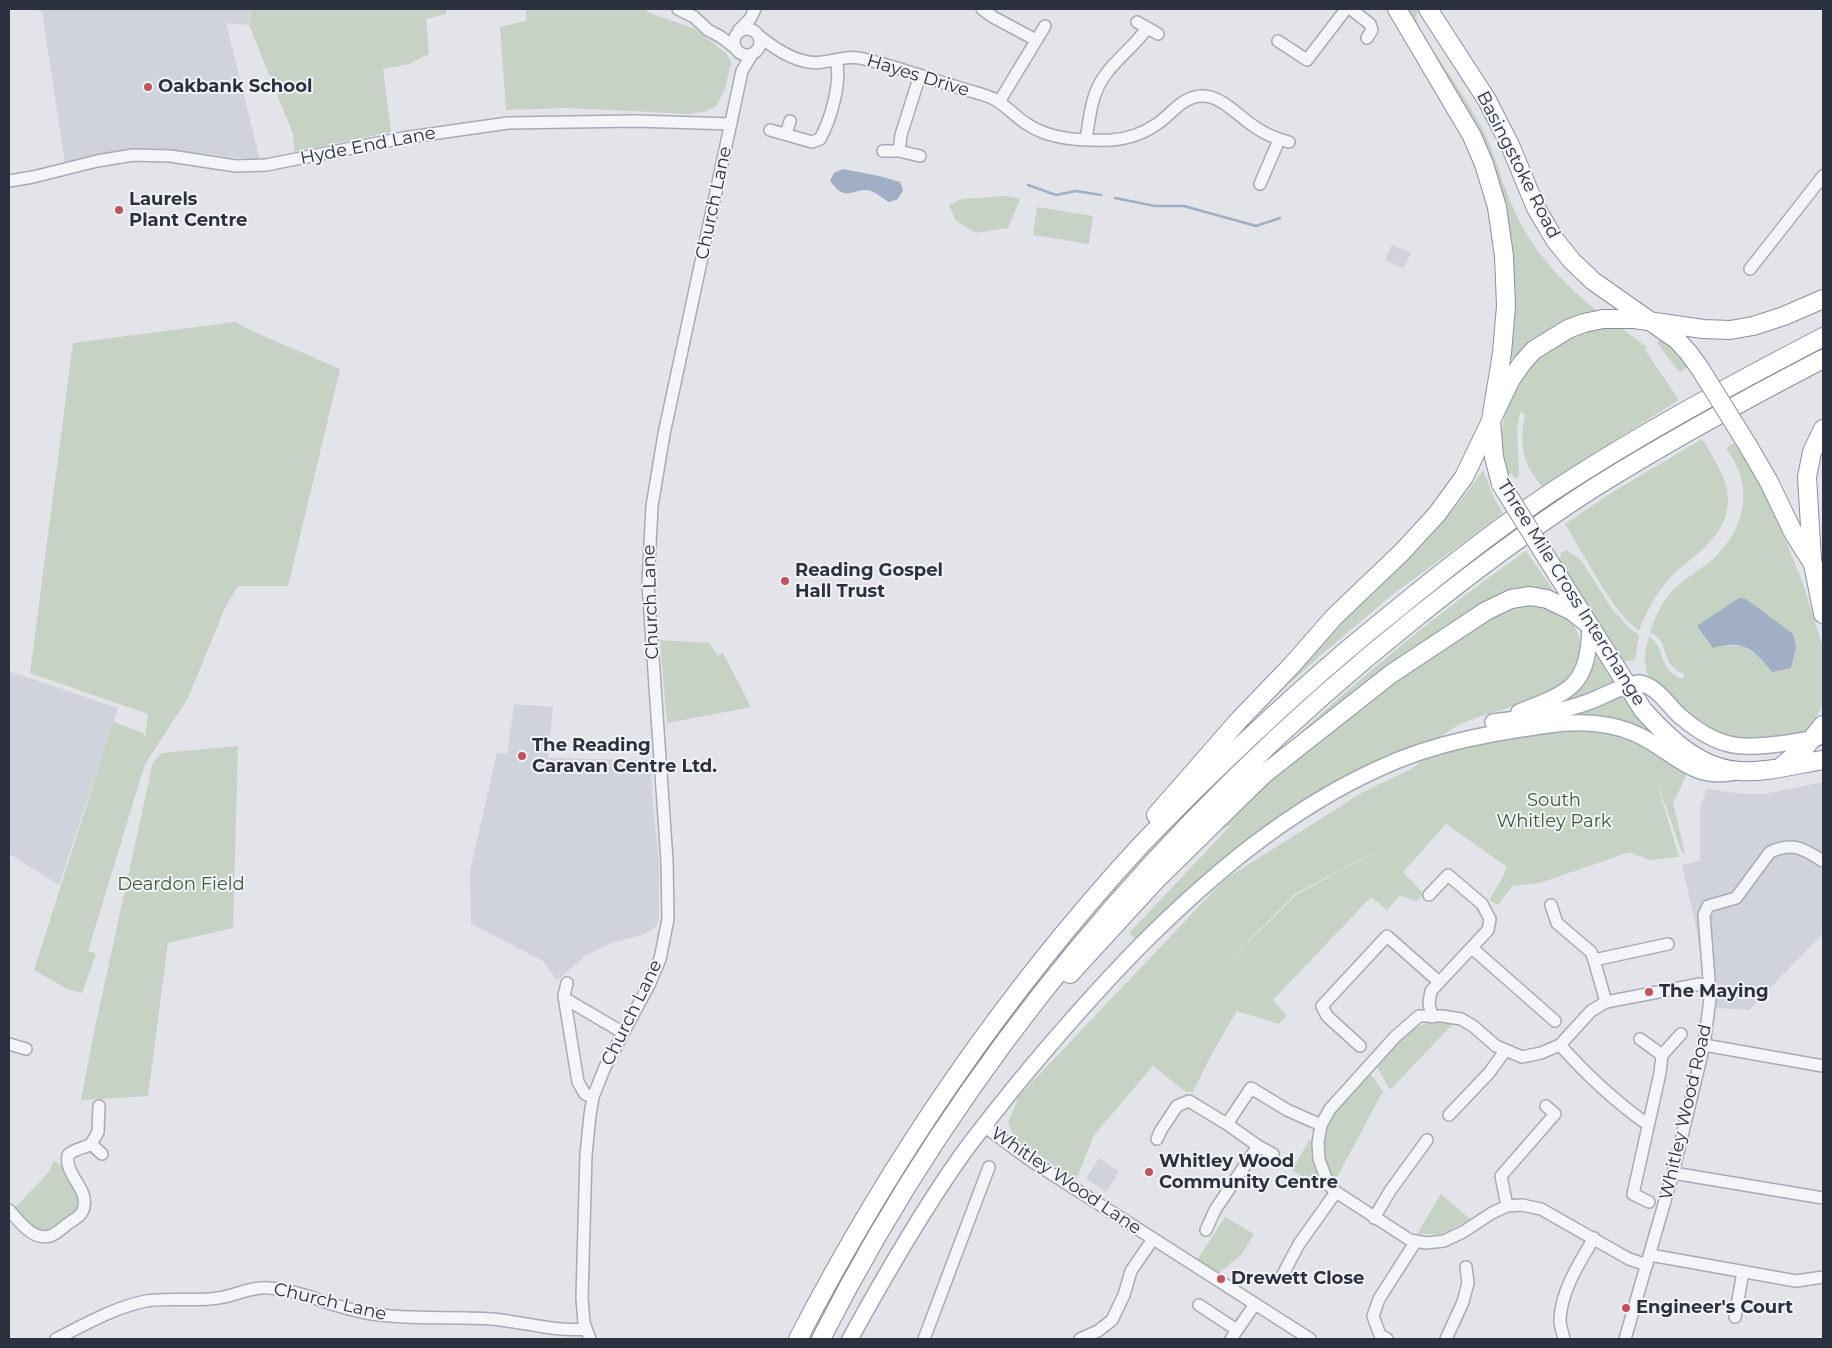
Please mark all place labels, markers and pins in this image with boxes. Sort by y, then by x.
place label: Oakbank School [158,76,312,98]
marker: Oakbank School [142,81,154,93]
place label: Laurels Plant Centre [129,189,247,232]
marker: Laurels Plant Centre [113,204,125,216]
place label: Reading Gospel Hall Trust [795,560,943,602]
marker: Reading Gospel Hall Trust [779,575,791,587]
place label: The Reading Caravan Centre Ltd. [532,735,717,778]
marker: The Reading Caravan Centre Ltd. [516,750,528,762]
place label: The Maying [1659,981,1769,1003]
marker: The Maying [1643,986,1655,998]
place label: Whitley Wood Community Centre [1159,1151,1338,1194]
marker: Whitley Wood Community Centre [1143,1166,1155,1178]
place label: Drewett Close [1231,1268,1364,1290]
marker: Drewett Close [1215,1273,1227,1285]
place label: Engineer's Court [1636,1297,1793,1319]
marker: Engineer's Court [1620,1302,1632,1314]

